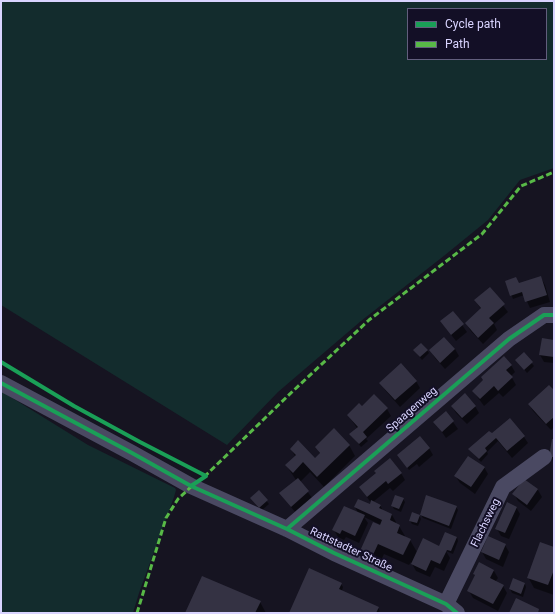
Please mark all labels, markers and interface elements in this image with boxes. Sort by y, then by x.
legend [407,8,547,60]
text: Cycle path [445,17,501,31]
text: Path [445,37,470,51]
street label: Spaagenweg [384,384,440,436]
street label: Flachsweg [469,497,503,549]
street label: Rattstadter Straße [308,525,394,575]

